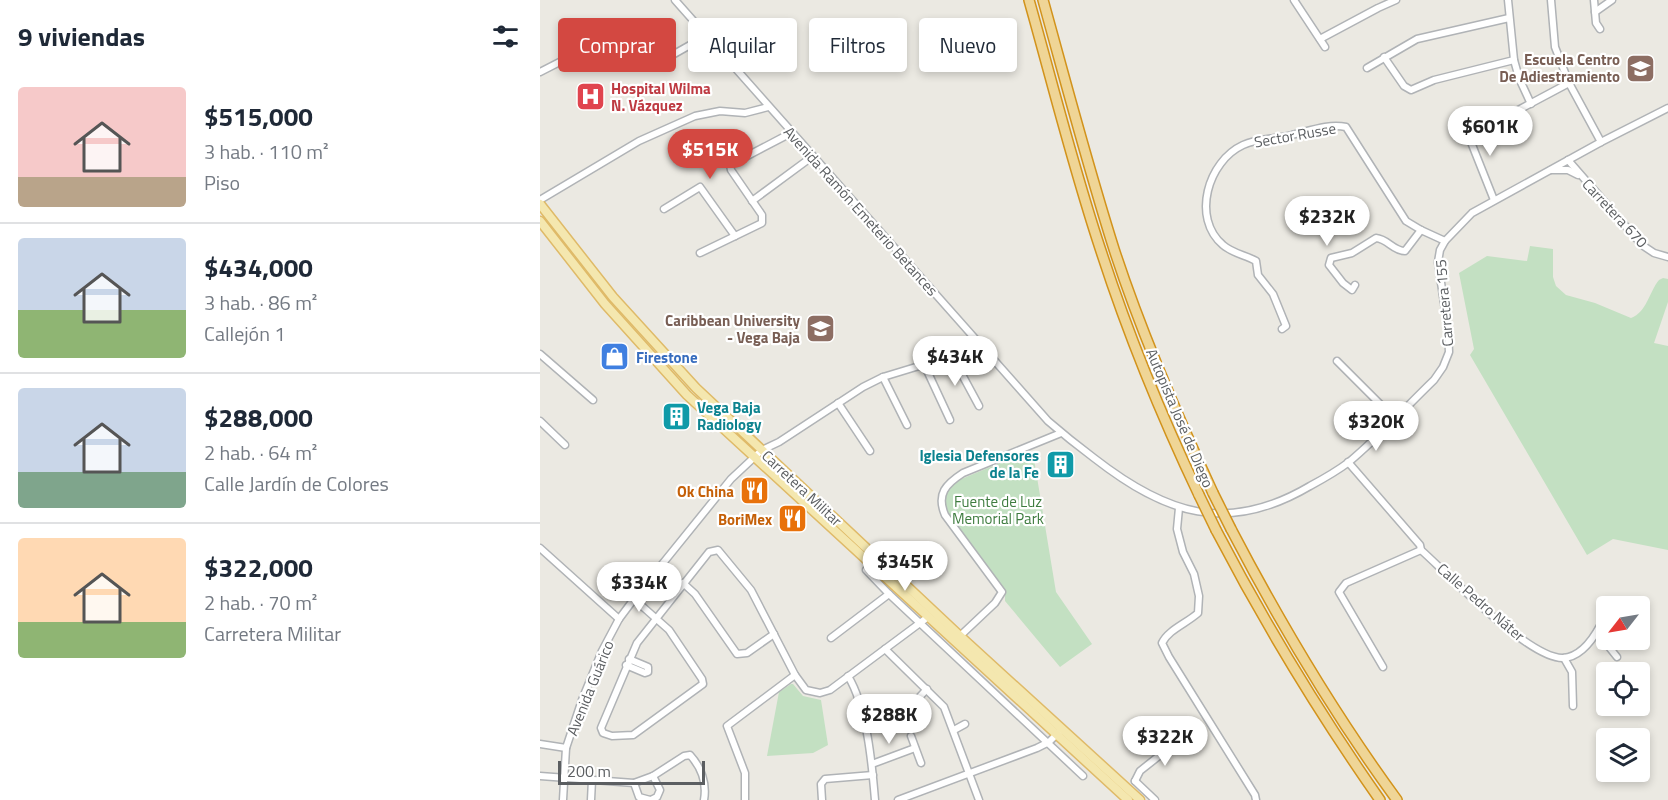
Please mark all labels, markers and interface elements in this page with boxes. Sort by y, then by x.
text: 9 viviendas [18,17,145,56]
chip: Comprar [558,18,676,72]
chip: Alquilar [688,18,797,72]
chip: Filtros [809,18,907,72]
chip: Nuevo [919,18,1017,72]
icon: filters [489,20,522,53]
place label: Escuela Centro De Adiestramiento [1499,48,1620,88]
school or university icon: Escuela Centro De Adiestramiento [1625,52,1657,84]
place label: Hospital Wilma N. Vázquez [611,77,711,117]
hospital icon: Hospital Wilma N. Vázquez [574,81,606,113]
text: $515,000 [204,97,313,136]
pin: $601K [1448,106,1532,157]
text: $601K [1462,110,1518,141]
icon: home [66,111,138,183]
street label: Sector Russe [1252,117,1338,153]
street label: Avenida Ramón Emeterio Betances [778,121,944,301]
pin: $515K [668,129,752,180]
text: $515K [682,133,738,164]
text: 3 hab. · 110 m² [204,136,329,167]
text: Piso [204,167,240,198]
street label: Carretera 670 [1577,173,1653,253]
pin: $232K [1285,196,1369,247]
text: $232K [1299,200,1355,231]
text: $434,000 [204,248,313,287]
street label: Carretera 155 [1429,258,1459,348]
icon: home [66,262,138,334]
text: 3 hab. · 86 m² [204,287,317,318]
place label: Caribbean University - Vega Baja [665,309,800,349]
school or university icon: Caribbean University - Vega Baja [805,313,837,345]
text: Callejón 1 [204,318,286,349]
pin: $434K [913,336,997,387]
text: $434K [927,340,983,371]
shop icon: Firestone [599,341,631,373]
street label: Autopista José de Diego [1140,345,1220,491]
place label: Firestone [636,346,698,369]
place label: Vega Baja Radiology [697,396,762,436]
text: $288,000 [204,398,313,437]
building icon: Vega Baja Radiology [660,400,692,432]
pin: $320K [1334,401,1418,452]
text: $320K [1348,405,1404,436]
icon: home [66,412,138,484]
text: 2 hab. · 64 m² [204,437,317,468]
place label: Iglesia Defensores de la Fe [919,444,1039,484]
street label: Carretera Militar [757,445,847,531]
building icon: Iglesia Defensores de la Fe [1044,448,1076,480]
text: Calle Jardín de Colores [204,468,389,499]
restaurant icon: Ok China [739,475,771,507]
place label: Ok China [677,480,734,503]
park label: Fuente de Luz Memorial Park [952,490,1044,530]
restaurant icon: BoriMex [777,503,809,535]
place label: BoriMex [718,508,772,531]
pin: $345K [863,541,947,592]
text: $345K [877,545,933,576]
text: $322,000 [204,548,313,587]
street label: Calle Pedro Náter [1432,557,1530,647]
icon: home [66,562,138,634]
pin: $334K [597,562,681,613]
text: $334K [611,566,667,597]
text: 2 hab. · 70 m² [204,587,317,618]
north arrow [1596,596,1650,650]
map controls [1596,596,1650,782]
text: Carretera Militar [204,618,341,649]
street label: Avenida Guárico [560,637,620,739]
button: locate [1596,662,1650,716]
pin: $288K [847,694,931,745]
text: $288K [861,698,917,729]
pin: $322K [1123,716,1207,767]
text: $322K [1137,720,1193,751]
button: layers [1596,728,1650,782]
scale bar [558,758,705,786]
text: 200 m [567,759,611,783]

